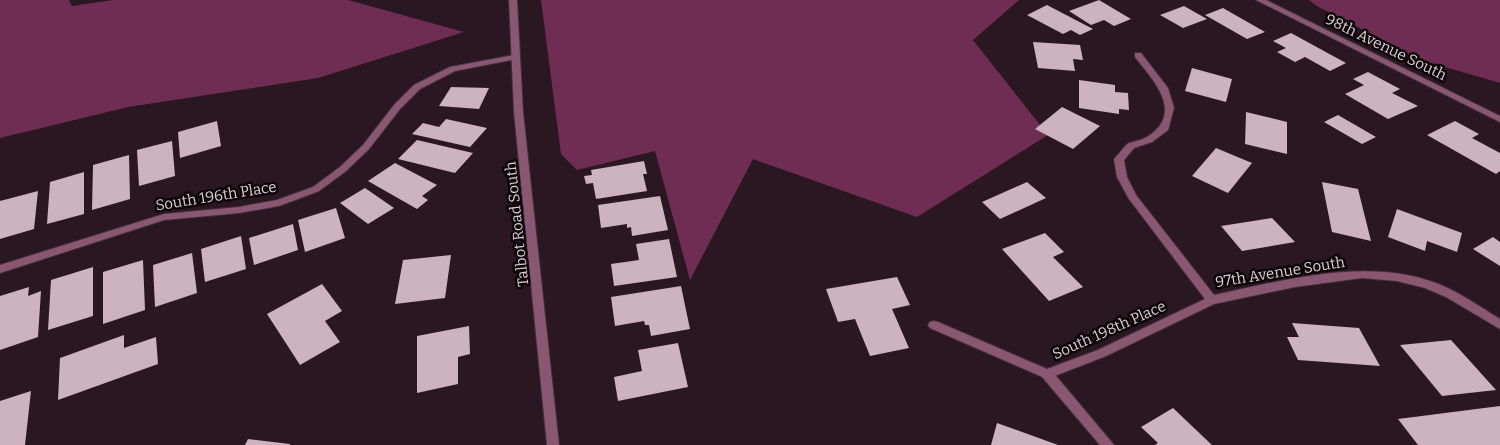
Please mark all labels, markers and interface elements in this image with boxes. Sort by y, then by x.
street label: 98th Avenue South [1323,10,1450,84]
street label: Talbot Road South [501,160,533,287]
street label: South 196th Place [154,178,278,214]
street label: 97th Avenue South [1214,253,1347,291]
street label: South 198th Place [1049,297,1169,363]

